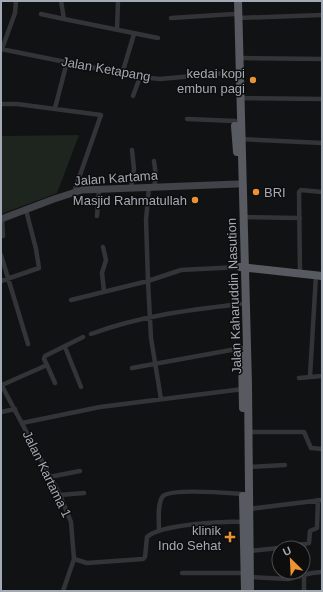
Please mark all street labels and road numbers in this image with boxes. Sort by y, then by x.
street label: Jalan Ketapang [60,54,152,84]
street label: Jalan Kartama [74,168,159,188]
street label: Jalan Kaharuddin Nasution [224,218,244,374]
street label: Jalan Kartama 1 [20,428,74,520]

